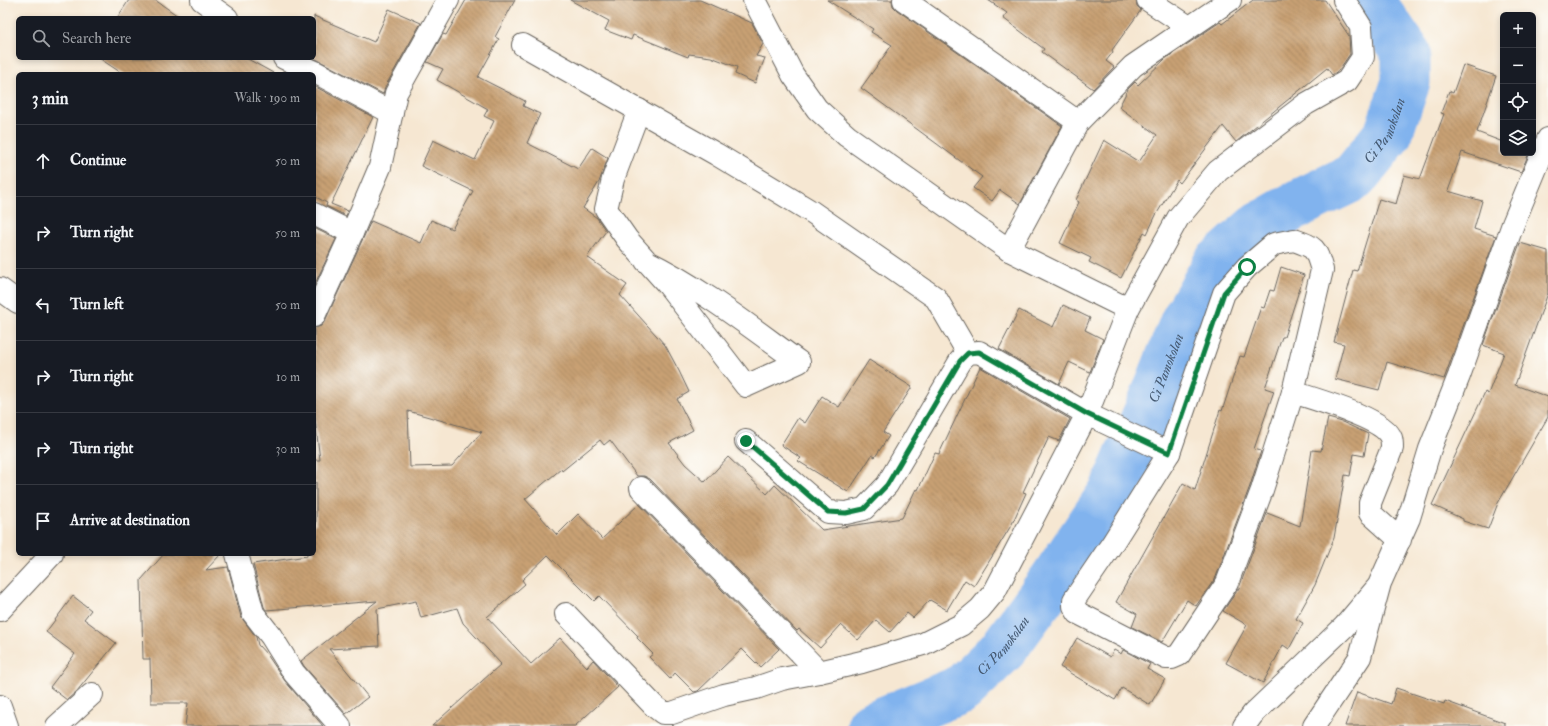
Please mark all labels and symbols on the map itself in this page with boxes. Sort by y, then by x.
water label: Ci Pamokolan [1360,95,1408,167]
route start [1238,258,1256,276]
water label: Ci Pamokolan [1144,331,1187,405]
route end [737,432,755,450]
water label: Ci Pamokolan [973,612,1033,679]

